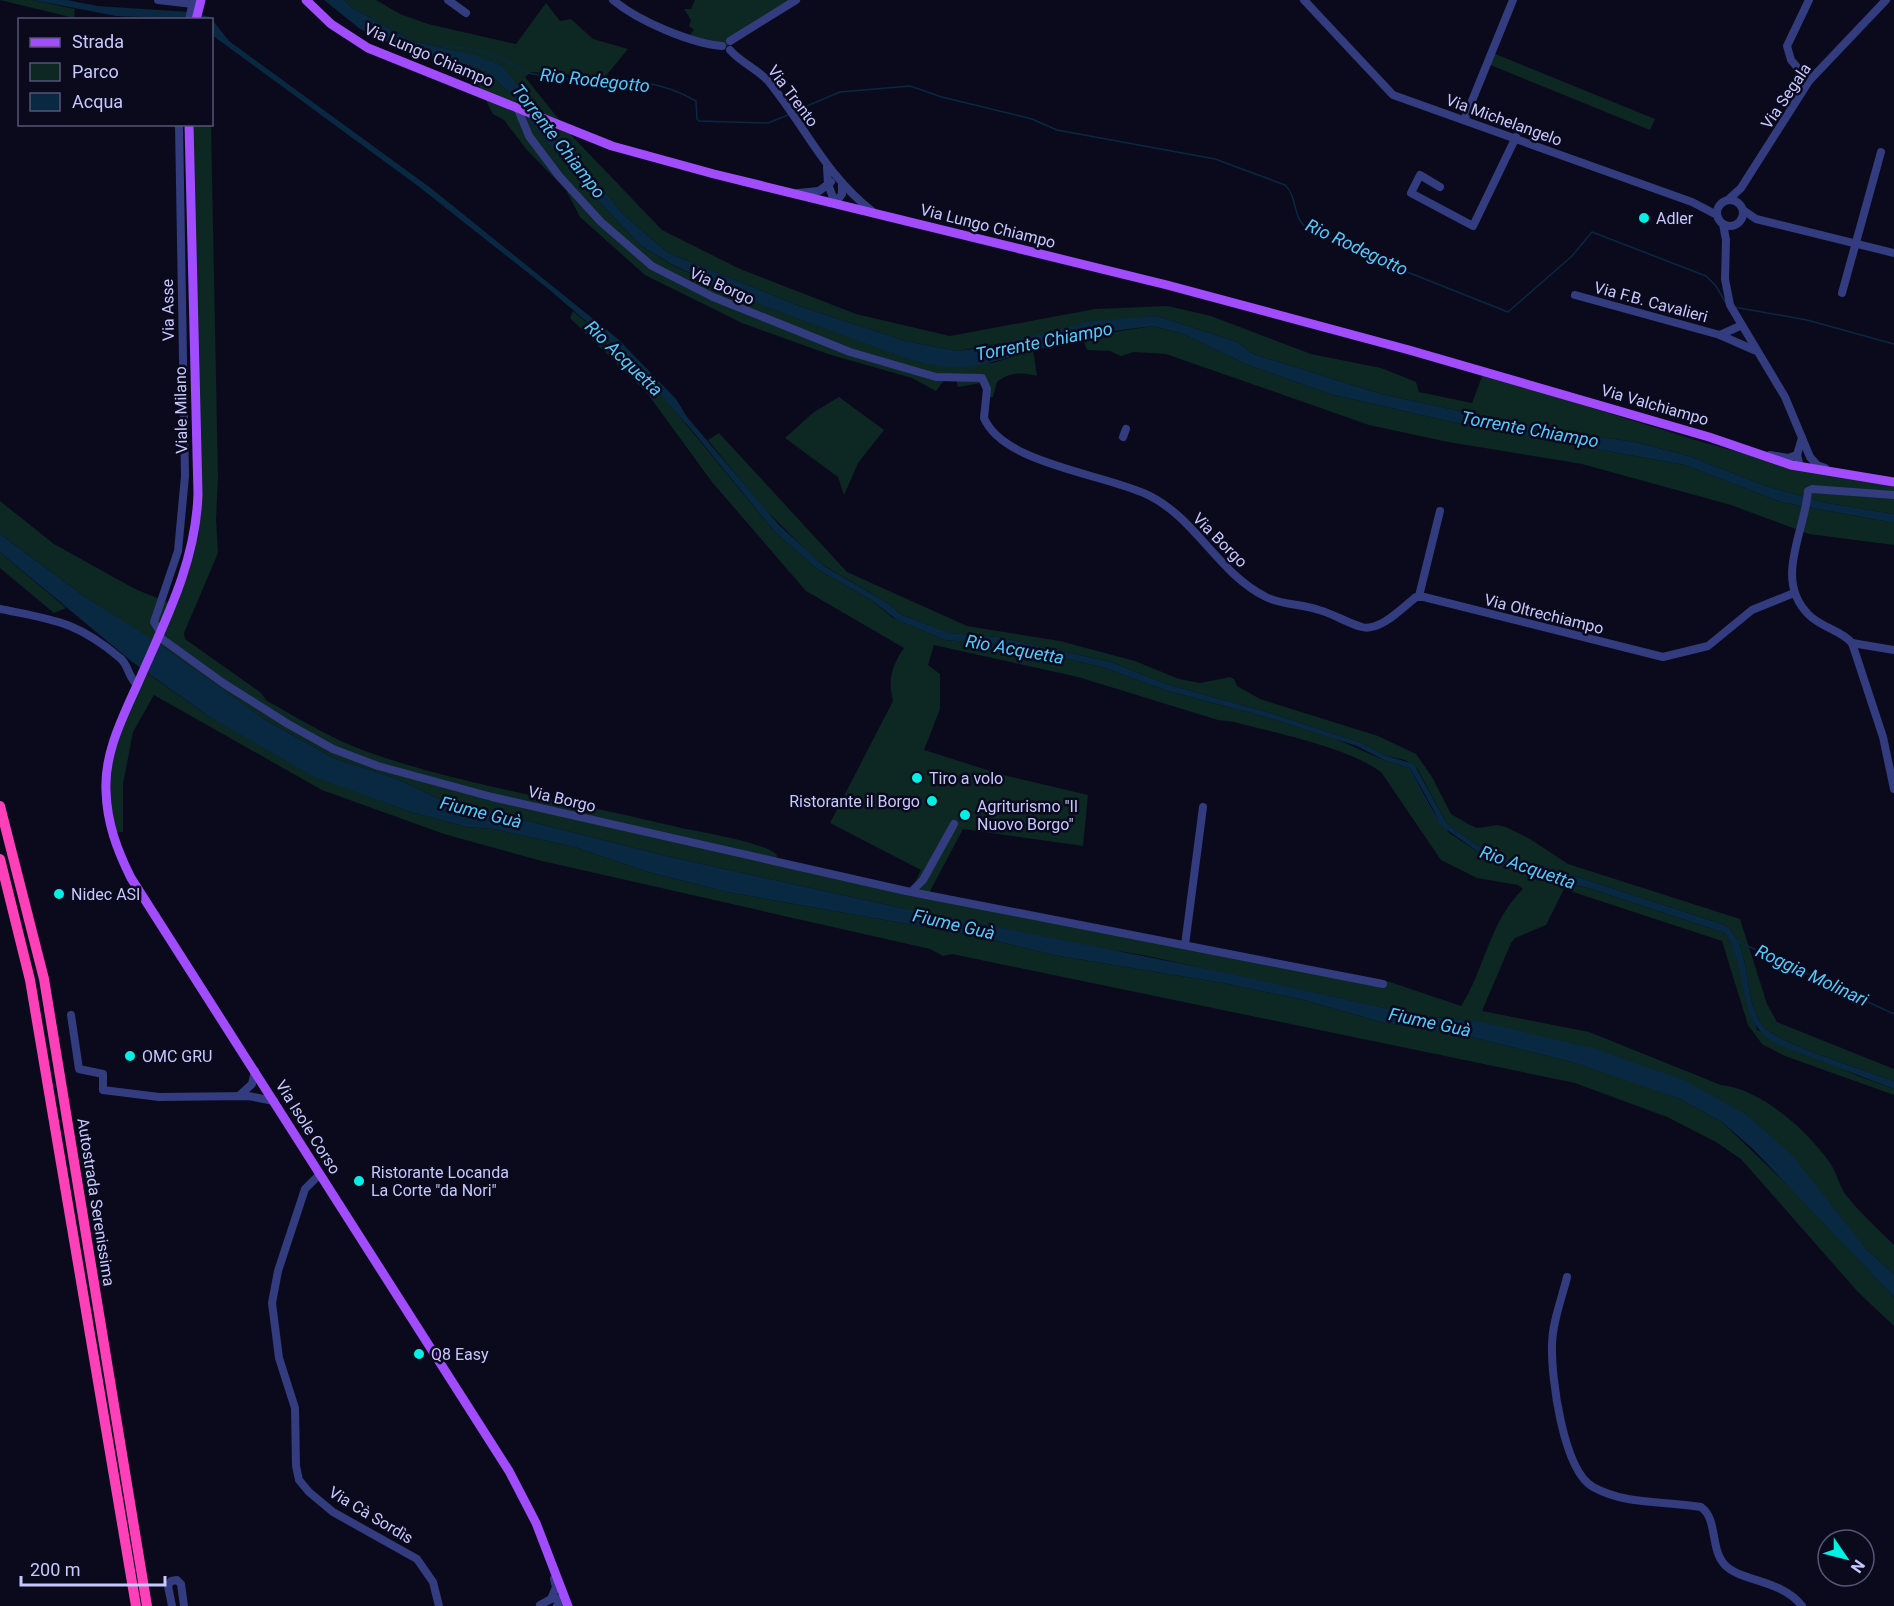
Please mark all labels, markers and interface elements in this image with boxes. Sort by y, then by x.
legend [18,18,213,126]
street label: Via Lungo Chiampo [361,19,497,91]
text: Strada [72,31,124,52]
street label: Via Segala [1757,60,1815,132]
text: Parco [72,61,119,82]
street label: Via Trento [764,61,822,131]
water label: Rio Rodegotto [539,64,651,96]
water label: Torrente Chiampo [508,80,610,202]
street label: Via Michelangelo [1443,90,1565,150]
text: Acqua [72,91,123,112]
street label: Via Lungo Chiampo [918,200,1058,252]
place label: Adler [1656,209,1694,228]
marker: Adler [1637,211,1651,225]
water label: Rio Rodegotto [1303,214,1411,280]
street label: Via Borgo [687,263,757,309]
street label: Via F.B. Cavalieri [1592,278,1710,326]
street label: Via Asse [158,279,178,341]
water label: Rio Acquetta [581,316,667,400]
water label: Torrente Chiampo [974,317,1114,365]
street label: Viale Milano [171,366,191,454]
street label: Via Valchiampo [1599,381,1711,429]
water label: Torrente Chiampo [1460,407,1600,451]
street label: Via Borgo [1189,509,1251,571]
street label: Via Oltrechiampo [1482,590,1606,638]
water label: Rio Acquetta [964,630,1066,668]
place label: Tiro a volo [929,769,1003,788]
marker: Tiro a volo [910,771,924,785]
street label: Via Borgo [526,782,598,816]
water label: Fiume Guà [438,792,524,832]
place label: Ristorante il Borgo [789,792,920,811]
marker: Ristorante il Borgo [925,794,939,808]
place label: Agriturismo "Il Nuovo Borgo" [977,797,1078,834]
marker: Agriturismo "Il Nuovo Borgo" [958,808,972,822]
water label: Rio Acquetta [1477,841,1579,893]
place label: Nidec ASI [71,885,140,904]
marker: Nidec ASI [52,887,66,901]
water label: Fiume Guà [911,904,997,944]
water label: Roggia Molinari [1753,940,1872,1011]
water label: Fiume Guà [1387,1003,1473,1041]
place label: OMC GRU [142,1047,213,1066]
marker: OMC GRU [123,1049,137,1063]
street label: Via Isole Corso [272,1077,344,1177]
street label: Autostrada Serenissima [73,1117,119,1287]
place label: Ristorante Locanda La Corte "da Nori" [371,1163,509,1200]
marker: Ristorante Locanda La Corte "da Nori" [352,1174,366,1188]
place label: Q8 Easy [431,1345,489,1364]
marker: Q8 Easy [412,1347,426,1361]
street label: Via Cà Sordìs [325,1482,417,1548]
north arrow [1816,1528,1876,1588]
scale bar [21,1549,165,1587]
text: N [1847,1556,1869,1576]
text: 200 m [30,1559,81,1580]

